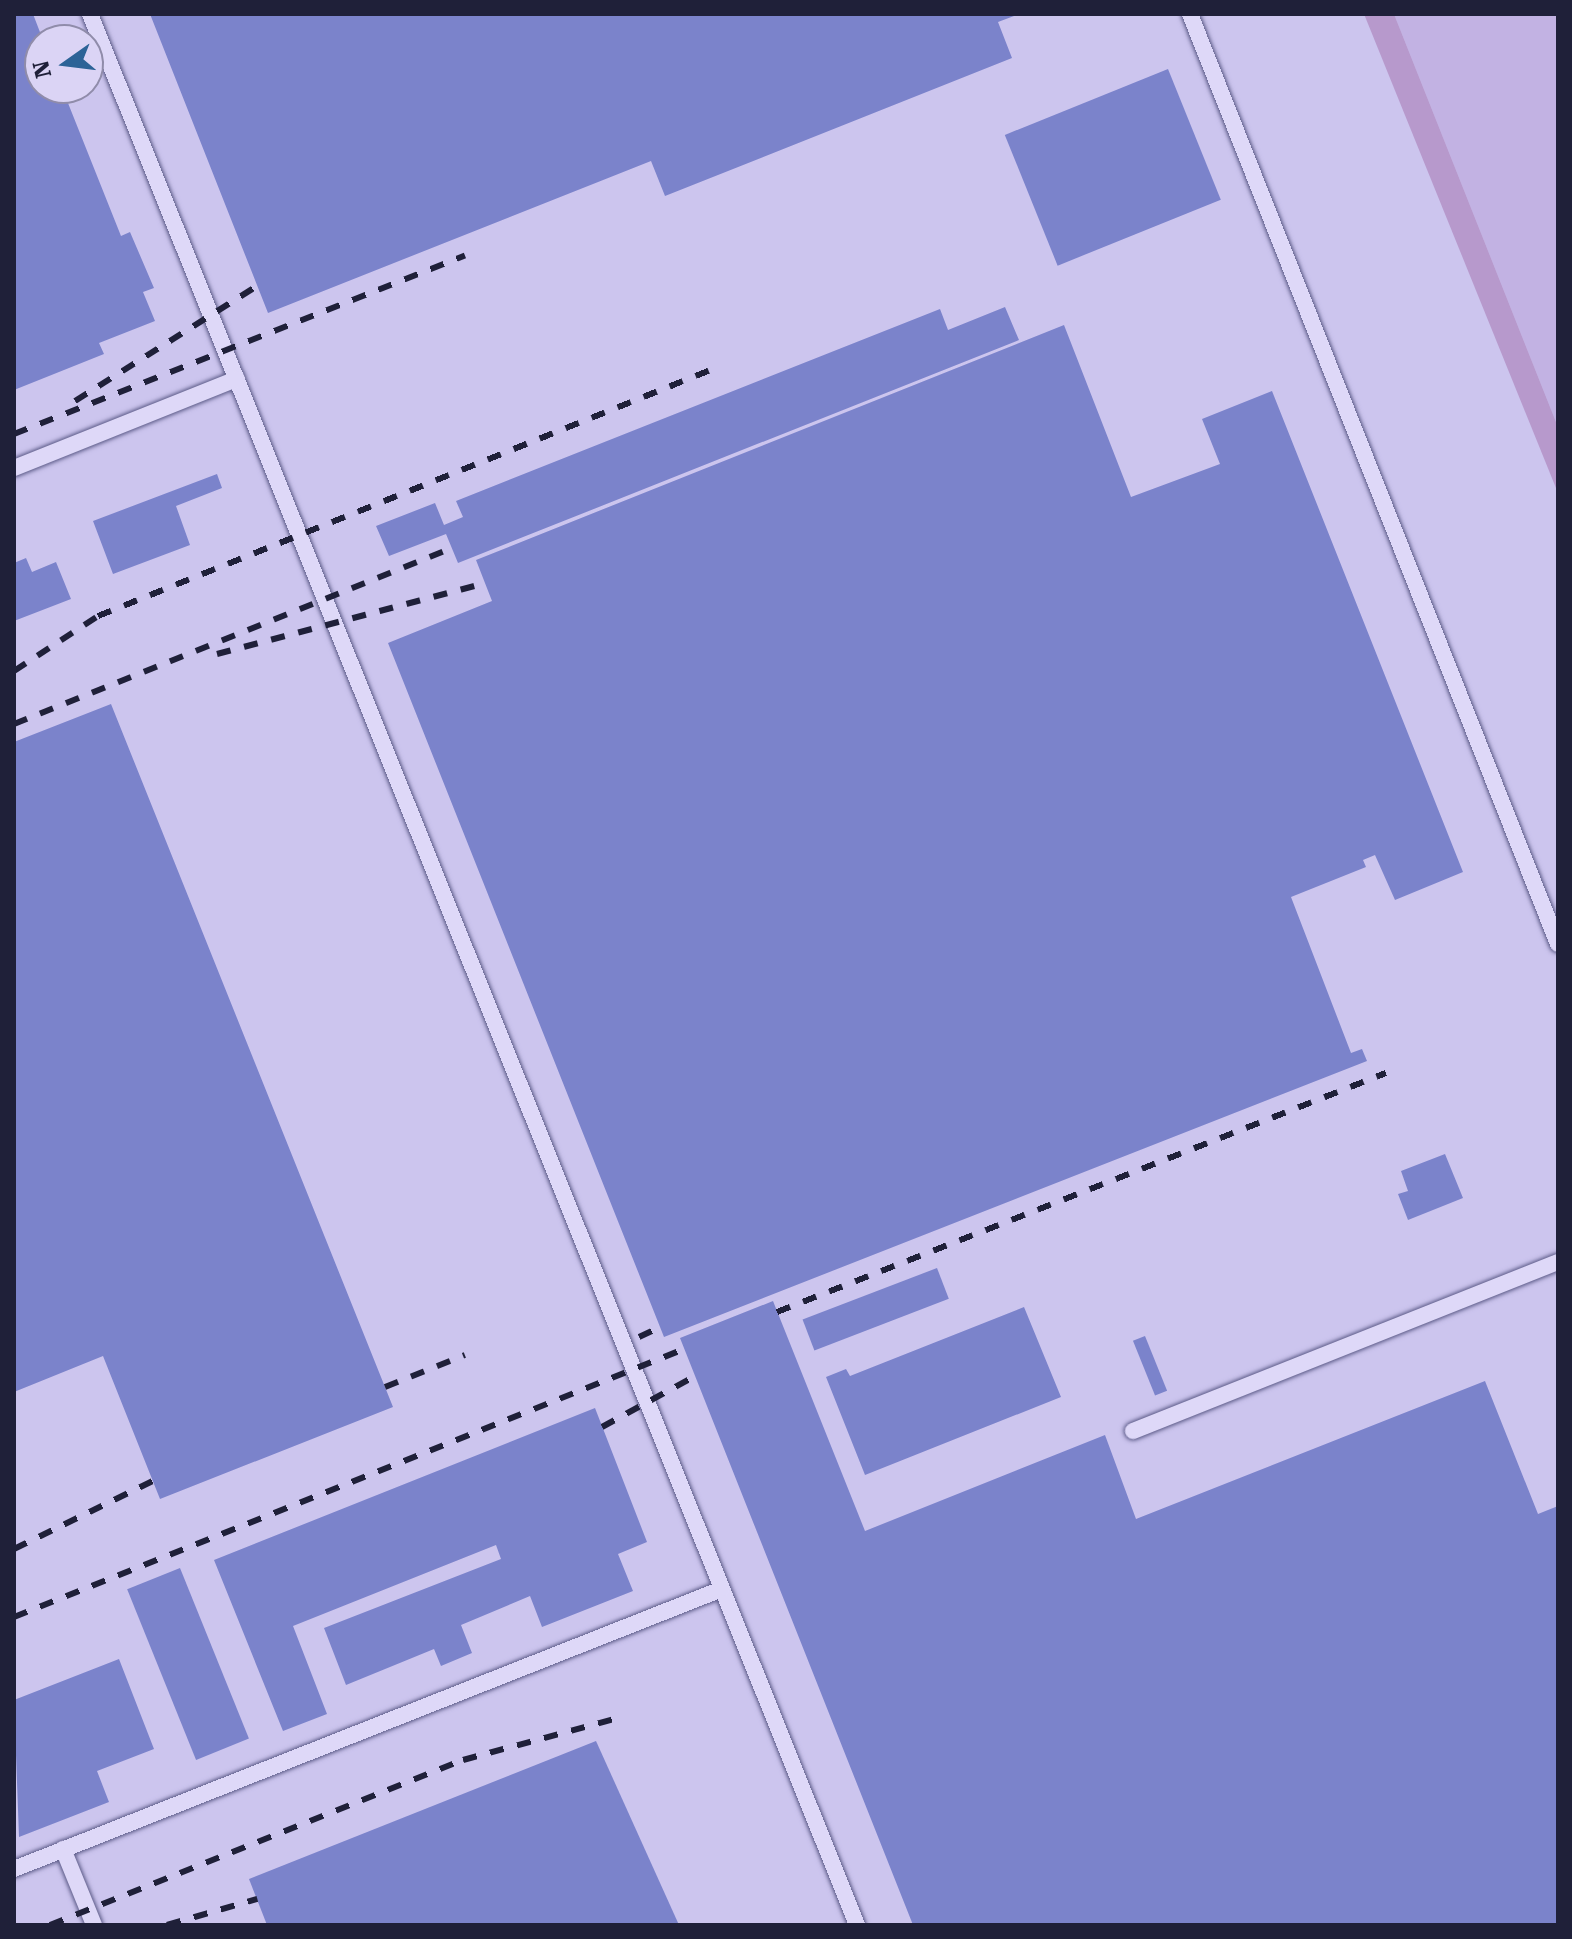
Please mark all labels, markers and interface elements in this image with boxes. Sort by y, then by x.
north arrow [24,24,104,104]
text: N [28,58,56,81]

